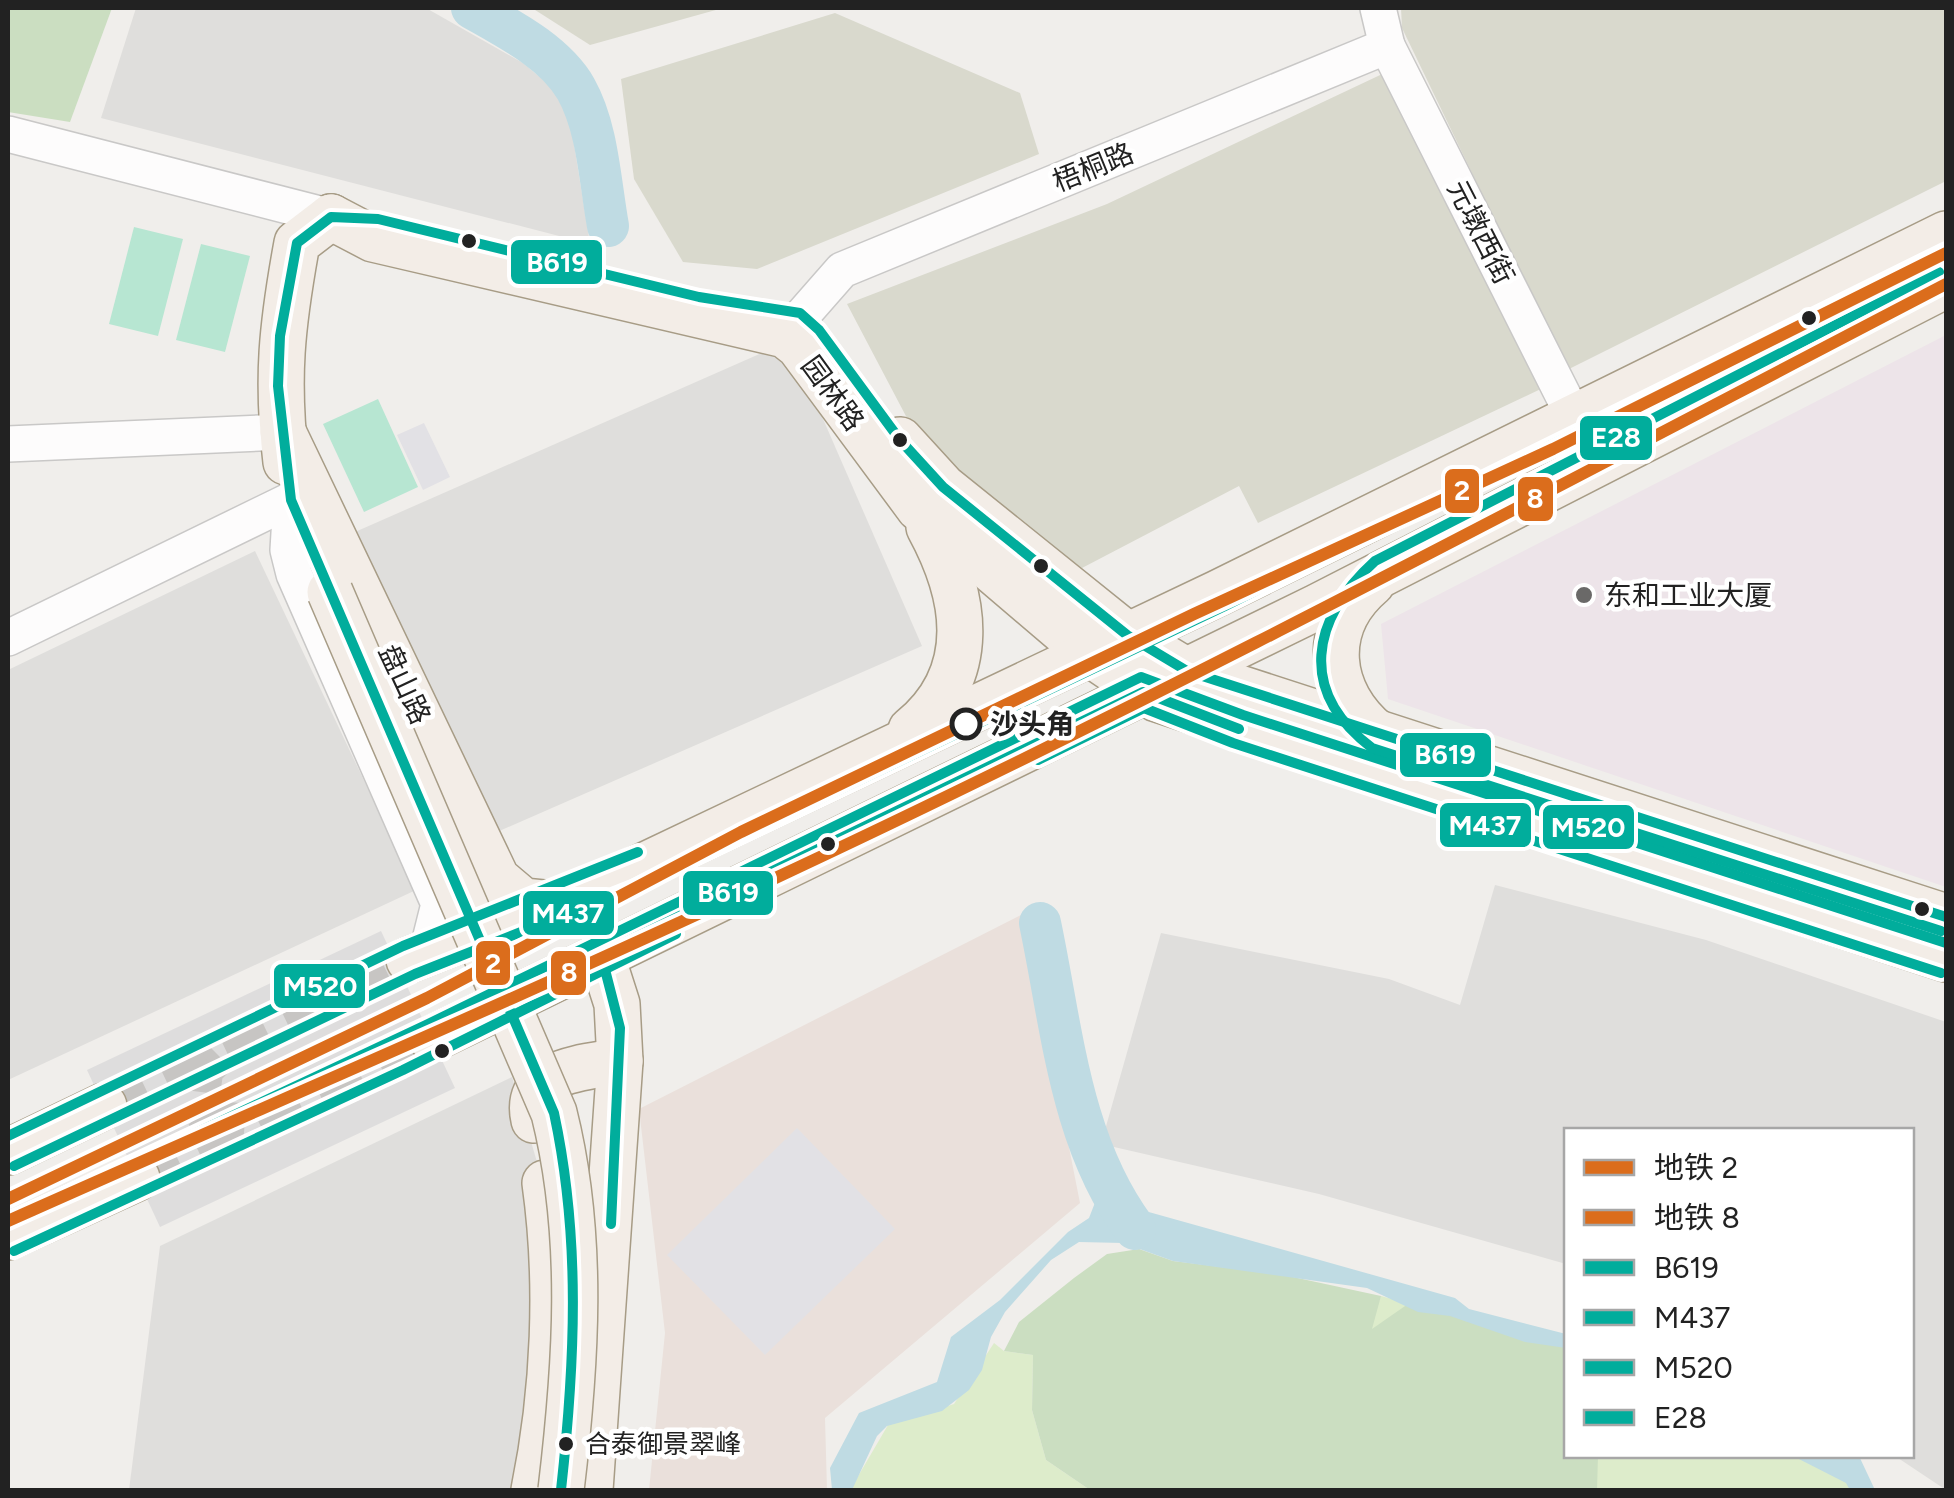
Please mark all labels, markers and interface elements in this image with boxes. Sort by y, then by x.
street label: 梧桐路 [1048,136,1138,198]
street label: 元墩西街 [1440,174,1522,290]
unlabelled marker [459,231,479,251]
line badge: B619 [509,238,604,286]
text: B619 [526,245,588,279]
unlabelled marker [1799,308,1819,328]
street label: 园林路 [795,349,871,437]
line badge: E28 [1578,414,1654,462]
text: E28 [1591,420,1641,454]
unlabelled marker [890,430,910,450]
line badge: 2 [1443,467,1481,515]
text: 2 [1454,473,1470,507]
line badge: 8 [1516,475,1555,523]
text: 8 [1526,481,1544,515]
unlabelled marker [1031,556,1051,576]
place label: 东和工业大厦 [1604,578,1772,612]
marker: 东和工业大厦 [1573,584,1595,606]
street label: 盘山路 [372,639,438,729]
place label: 沙头角 [990,707,1074,741]
marker: 沙头角 [951,709,981,739]
line badge: B619 [1398,731,1493,779]
text: B619 [1414,737,1476,771]
line badge: M437 [1438,801,1533,849]
line badge: M520 [1541,803,1636,851]
text: M437 [1449,808,1521,842]
text: M520 [1551,810,1625,844]
unlabelled marker [818,834,838,854]
line badge: B619 [681,869,775,917]
text: B619 [697,875,759,909]
line badge: M437 [521,889,616,937]
text: M437 [532,896,604,930]
unlabelled marker [1912,899,1932,919]
line badge: 2 [474,939,512,987]
text: 2 [485,946,501,980]
line badge: 8 [549,949,588,997]
text: 8 [560,955,578,989]
line badge: M520 [272,962,367,1010]
text: M520 [283,969,357,1003]
unlabelled marker [432,1041,452,1061]
legend [1564,1128,1914,1458]
text: 地铁 2 [1654,1149,1738,1186]
text: 地铁 8 [1654,1199,1740,1236]
text: B619 [1654,1249,1719,1286]
text: M437 [1654,1299,1730,1336]
text: M520 [1654,1349,1733,1386]
text: E28 [1654,1399,1707,1436]
place label: 合泰御景翠峰 [585,1428,741,1460]
marker: 合泰御景翠峰 [556,1434,576,1454]

